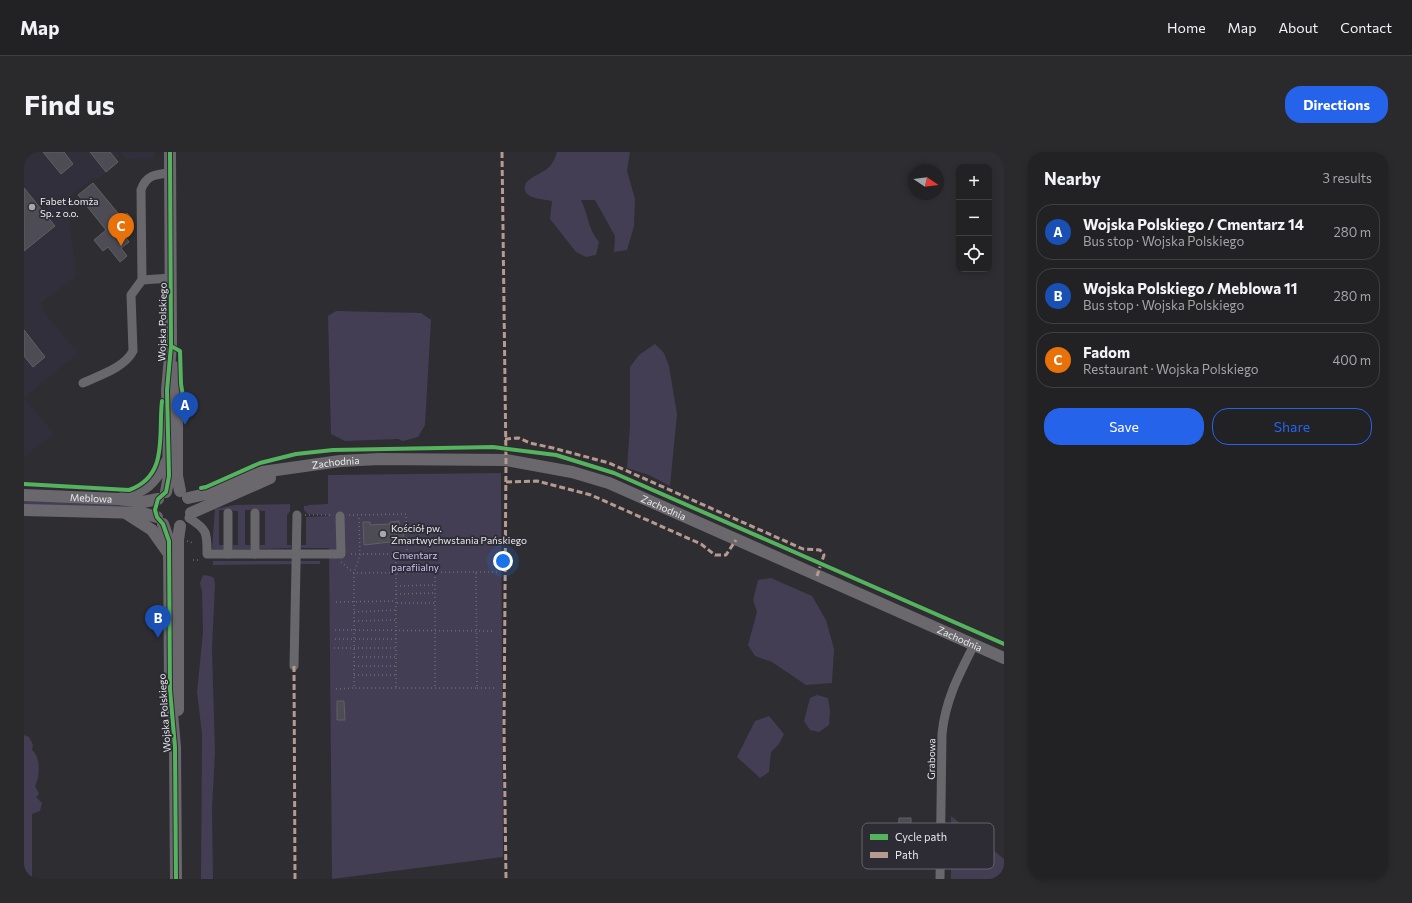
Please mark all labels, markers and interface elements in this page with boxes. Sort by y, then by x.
text: Map [20,16,59,39]
text: Home [1167,19,1206,36]
text: Map [1228,19,1256,36]
text: About [1278,19,1318,36]
text: Contact [1340,19,1392,36]
button: Directions [1285,86,1388,123]
text: Find us [24,87,115,121]
north arrow [908,164,944,200]
map controls [956,164,992,272]
button: + [956,164,992,200]
text: Nearby [1044,168,1101,189]
text: 3 results [1323,170,1372,186]
place label: Fabet Łomża Sp. z o.o. [40,195,99,219]
button: − [956,200,992,236]
marker: Fabet Łomża Sp. z o.o. [27,202,37,212]
pin: C [108,213,134,246]
text: Wojska Polskiego / Cmentarz 14 [1083,215,1304,233]
text: A [1053,224,1063,240]
text: 280 m [1334,224,1371,240]
text: Bus stop · Wojska Polskiego [1083,233,1244,249]
button: locate [956,236,992,272]
text: Wojska Polskiego / Meblowa 11 [1083,279,1298,297]
street label: Wojska Polskiego [155,282,169,362]
text: B [1054,288,1062,304]
text: 280 m [1334,288,1371,304]
text: Bus stop · Wojska Polskiego [1083,297,1244,313]
text: Fadom [1083,343,1130,361]
text: C [1054,352,1062,368]
text: 400 m [1332,352,1371,368]
text: Restaurant · Wojska Polskiego [1083,361,1259,377]
pin: A [172,392,198,425]
button: Save [1044,408,1204,445]
button: Share [1212,408,1372,445]
street label: Zachodnia [311,454,360,471]
street label: Meblowa [70,491,112,505]
street label: Zachodnia [639,492,688,522]
place label: Kościół pw. Zmartwychwstania Pańskiego [391,522,527,546]
marker: Kościół pw. Zmartwychwstania Pańskiego [378,529,388,539]
park label: Cmentarz parafiialny [391,549,439,573]
your location [493,551,513,571]
pin: B [145,605,171,638]
street label: Zachodnia [936,623,984,654]
street label: Wojska Polskiego [155,673,173,753]
street label: Grabowa [925,738,937,780]
legend [862,823,994,869]
text: Cycle path [895,830,947,843]
text: Path [895,848,918,861]

